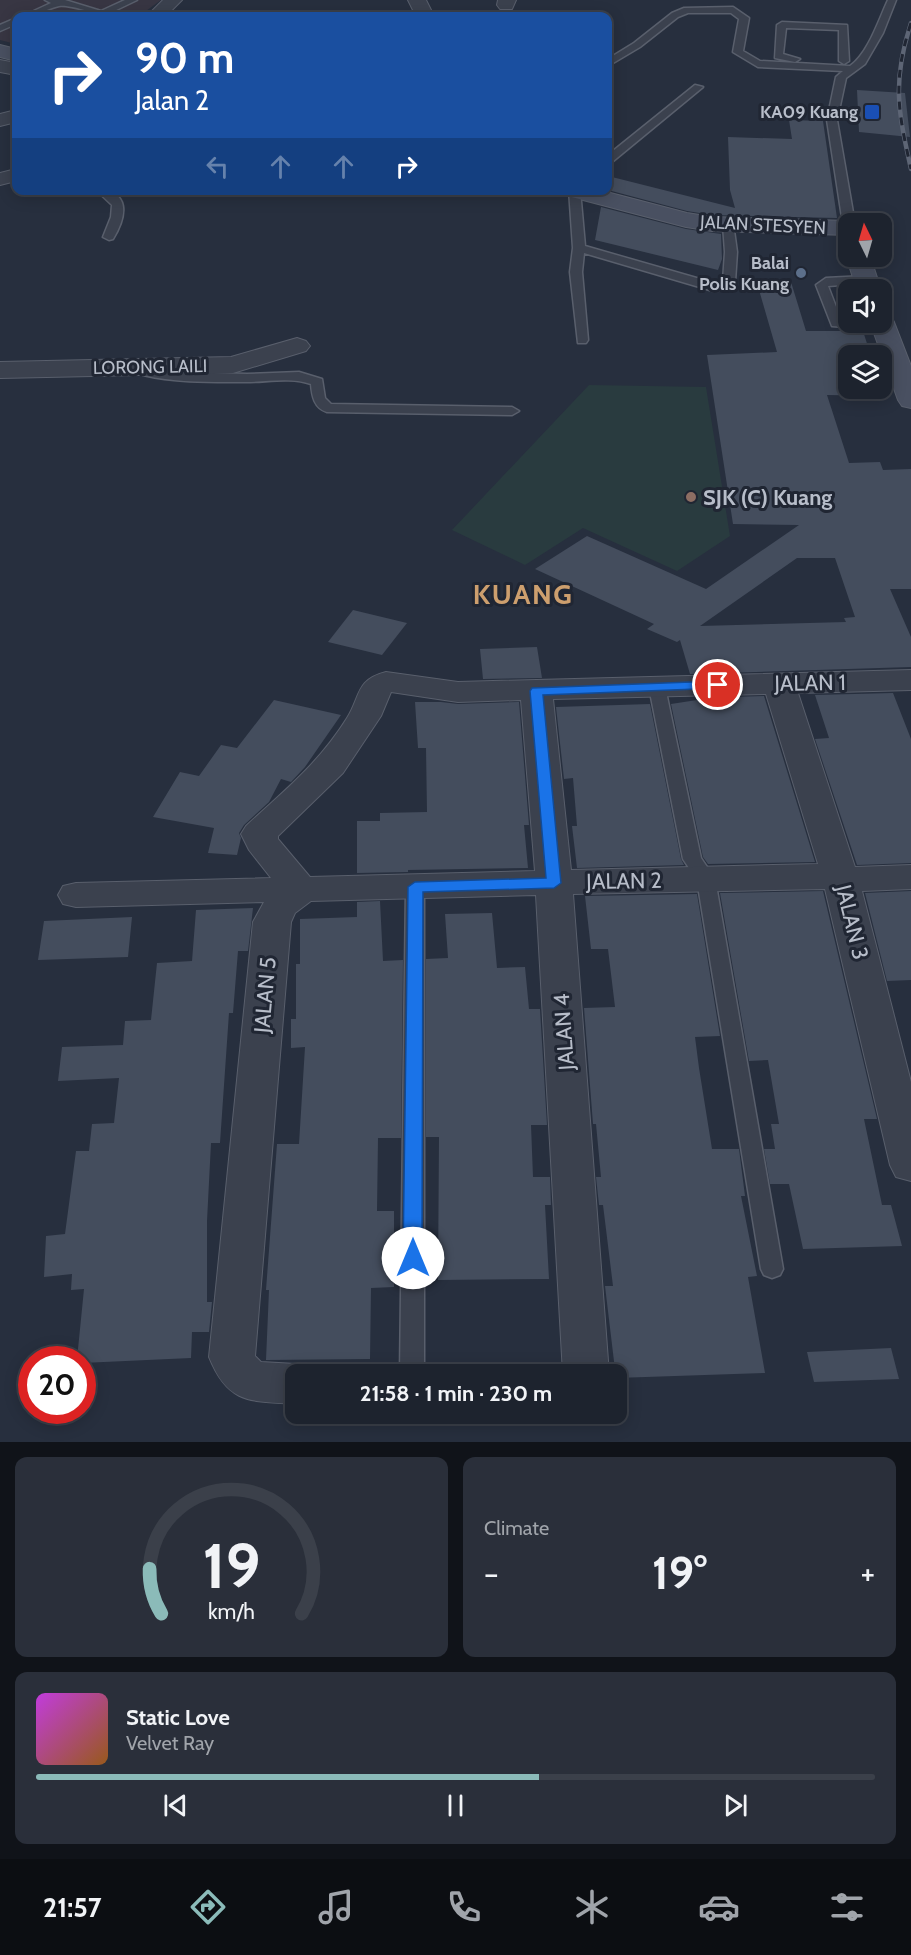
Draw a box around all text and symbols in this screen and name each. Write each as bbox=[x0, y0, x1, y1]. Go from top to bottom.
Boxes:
text: 90 m bbox=[135, 32, 234, 84]
icon: right bbox=[36, 36, 114, 114]
text: Jalan 2 bbox=[135, 84, 209, 117]
place label: KA09 Kuang bbox=[760, 101, 858, 123]
marker: KA09 Kuang bbox=[863, 103, 881, 121]
icon: left bbox=[201, 150, 234, 183]
icon: ahead bbox=[264, 150, 297, 183]
icon: ahead bbox=[327, 150, 360, 183]
icon: right bbox=[390, 150, 423, 183]
street label: JALAN STESYEN bbox=[699, 211, 826, 239]
north arrow bbox=[838, 213, 892, 267]
map controls bbox=[838, 213, 892, 399]
place label: Balai Polis Kuang bbox=[699, 252, 789, 295]
marker: Balai Polis Kuang bbox=[794, 266, 808, 280]
button: sound bbox=[838, 279, 892, 333]
button: layers bbox=[838, 345, 892, 399]
street label: LORONG LAILI bbox=[93, 355, 207, 379]
place label: SJK (C) Kuang bbox=[703, 484, 832, 511]
marker: SJK (C) Kuang bbox=[684, 490, 698, 504]
district label: KUANG bbox=[473, 577, 573, 611]
pin bbox=[692, 659, 743, 710]
icon: arrive bbox=[701, 668, 734, 701]
street label: JALAN 1 bbox=[773, 669, 846, 697]
street label: JALAN 2 bbox=[585, 867, 662, 895]
street label: JALAN 3 bbox=[829, 881, 874, 962]
street label: JALAN 5 bbox=[248, 956, 282, 1035]
street label: JALAN 4 bbox=[548, 992, 580, 1072]
position arrow bbox=[381, 1226, 445, 1290]
speed limit sign: 20 bbox=[18, 1346, 96, 1424]
text: 21:58 · 1 min · 230 m bbox=[360, 1380, 552, 1407]
text: Climate bbox=[484, 1516, 549, 1540]
text: 19 bbox=[202, 1528, 261, 1604]
text: 19° bbox=[652, 1546, 707, 1600]
text: − bbox=[484, 1553, 499, 1593]
text: + bbox=[860, 1553, 875, 1593]
text: km/h bbox=[208, 1598, 255, 1624]
text: Static Love bbox=[126, 1704, 230, 1731]
text: Velvet Ray bbox=[126, 1731, 214, 1755]
icon: previous bbox=[159, 1789, 192, 1822]
icon: pause bbox=[439, 1789, 472, 1822]
icon: next bbox=[719, 1789, 752, 1822]
icon: directions bbox=[187, 1886, 229, 1928]
icon: music bbox=[315, 1886, 357, 1928]
icon: phone bbox=[443, 1886, 485, 1928]
icon: climate bbox=[571, 1886, 613, 1928]
icon: car bbox=[698, 1886, 740, 1928]
icon: filters bbox=[826, 1886, 868, 1928]
text: 21:57 bbox=[43, 1891, 101, 1924]

